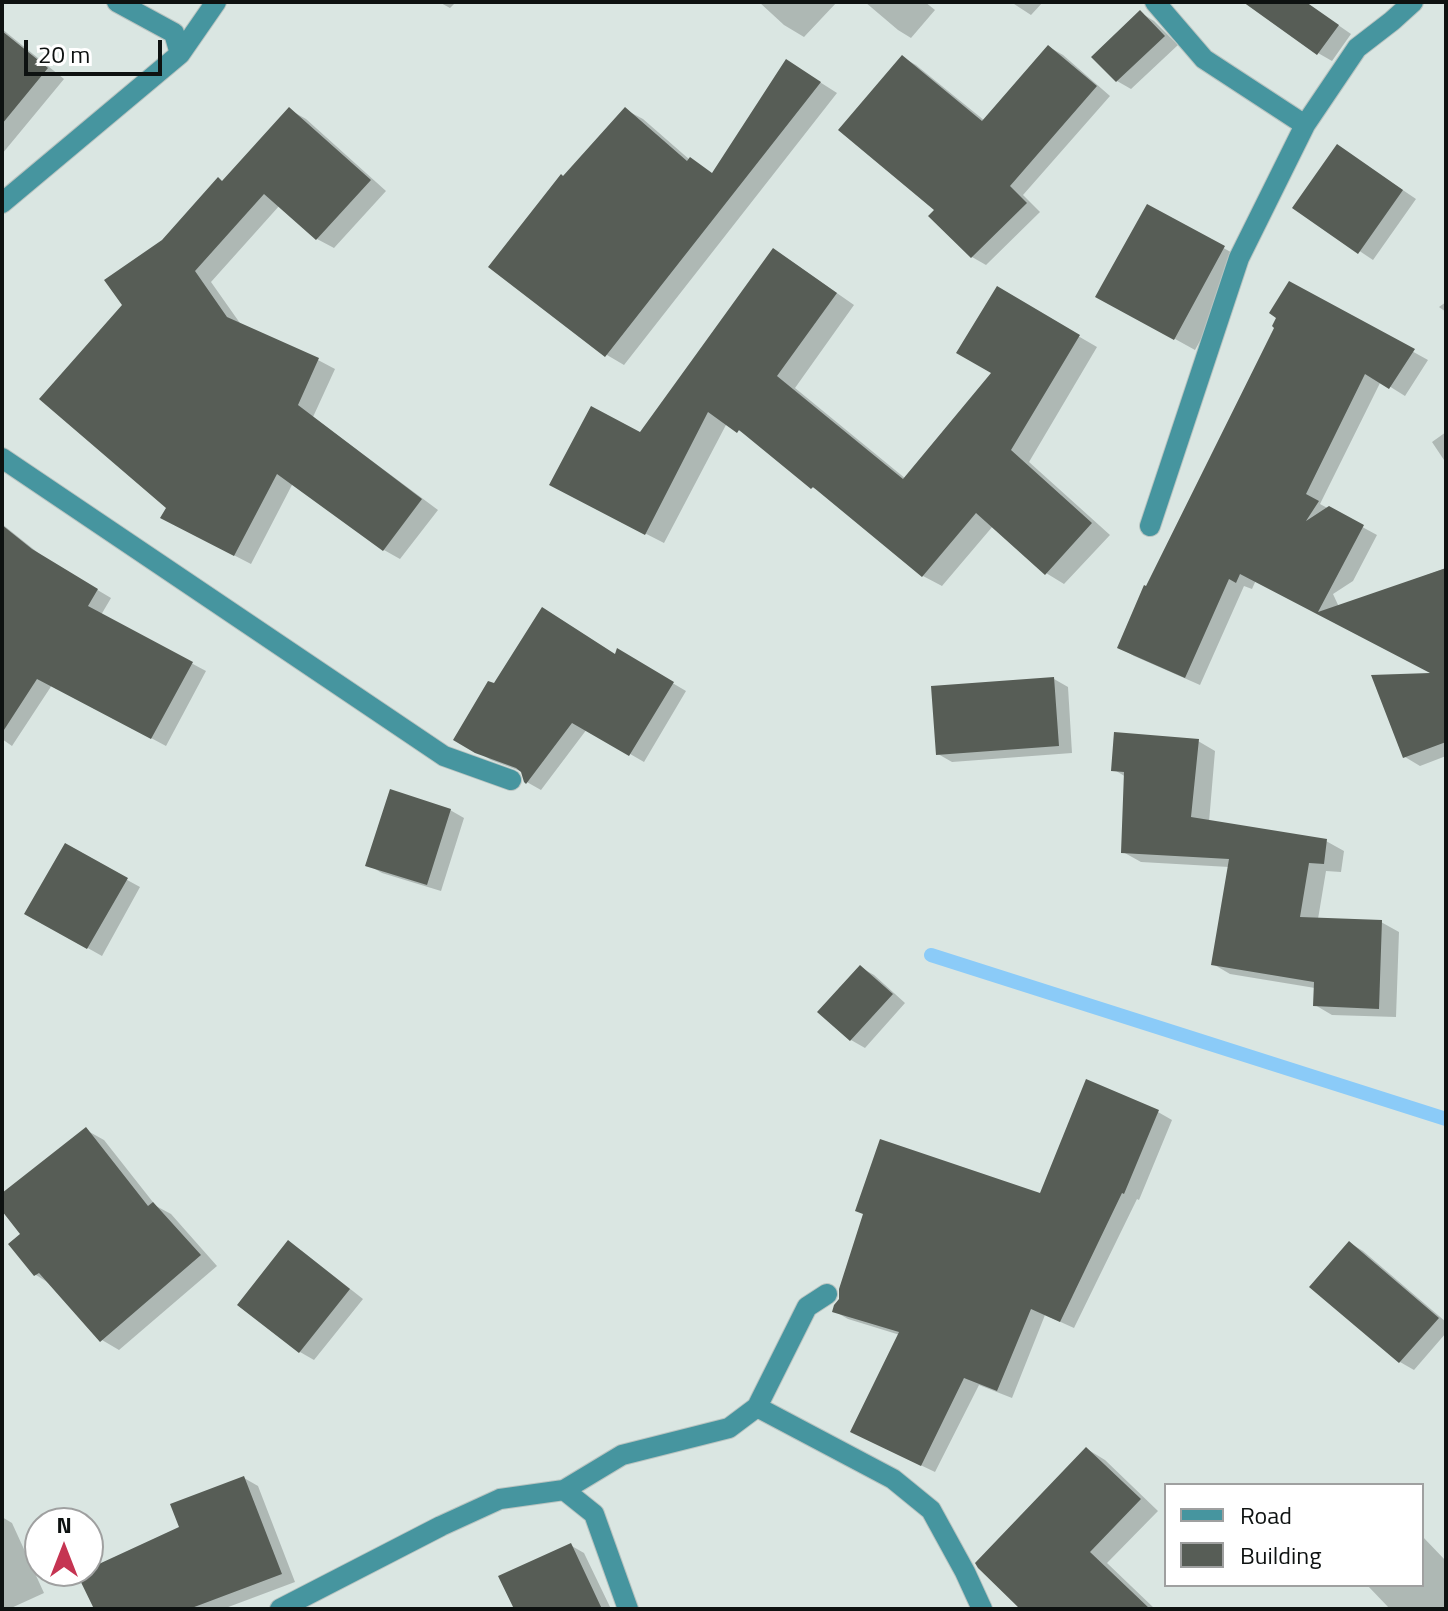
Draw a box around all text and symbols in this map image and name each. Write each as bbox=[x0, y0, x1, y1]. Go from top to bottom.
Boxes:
scale bar bbox=[28, 24, 166, 74]
text: 20 m bbox=[38, 36, 90, 72]
legend bbox=[1164, 1483, 1424, 1587]
text: Road bbox=[1240, 1497, 1292, 1533]
north arrow bbox=[24, 1507, 104, 1587]
text: N bbox=[56, 1508, 72, 1542]
text: Building bbox=[1240, 1537, 1322, 1573]

